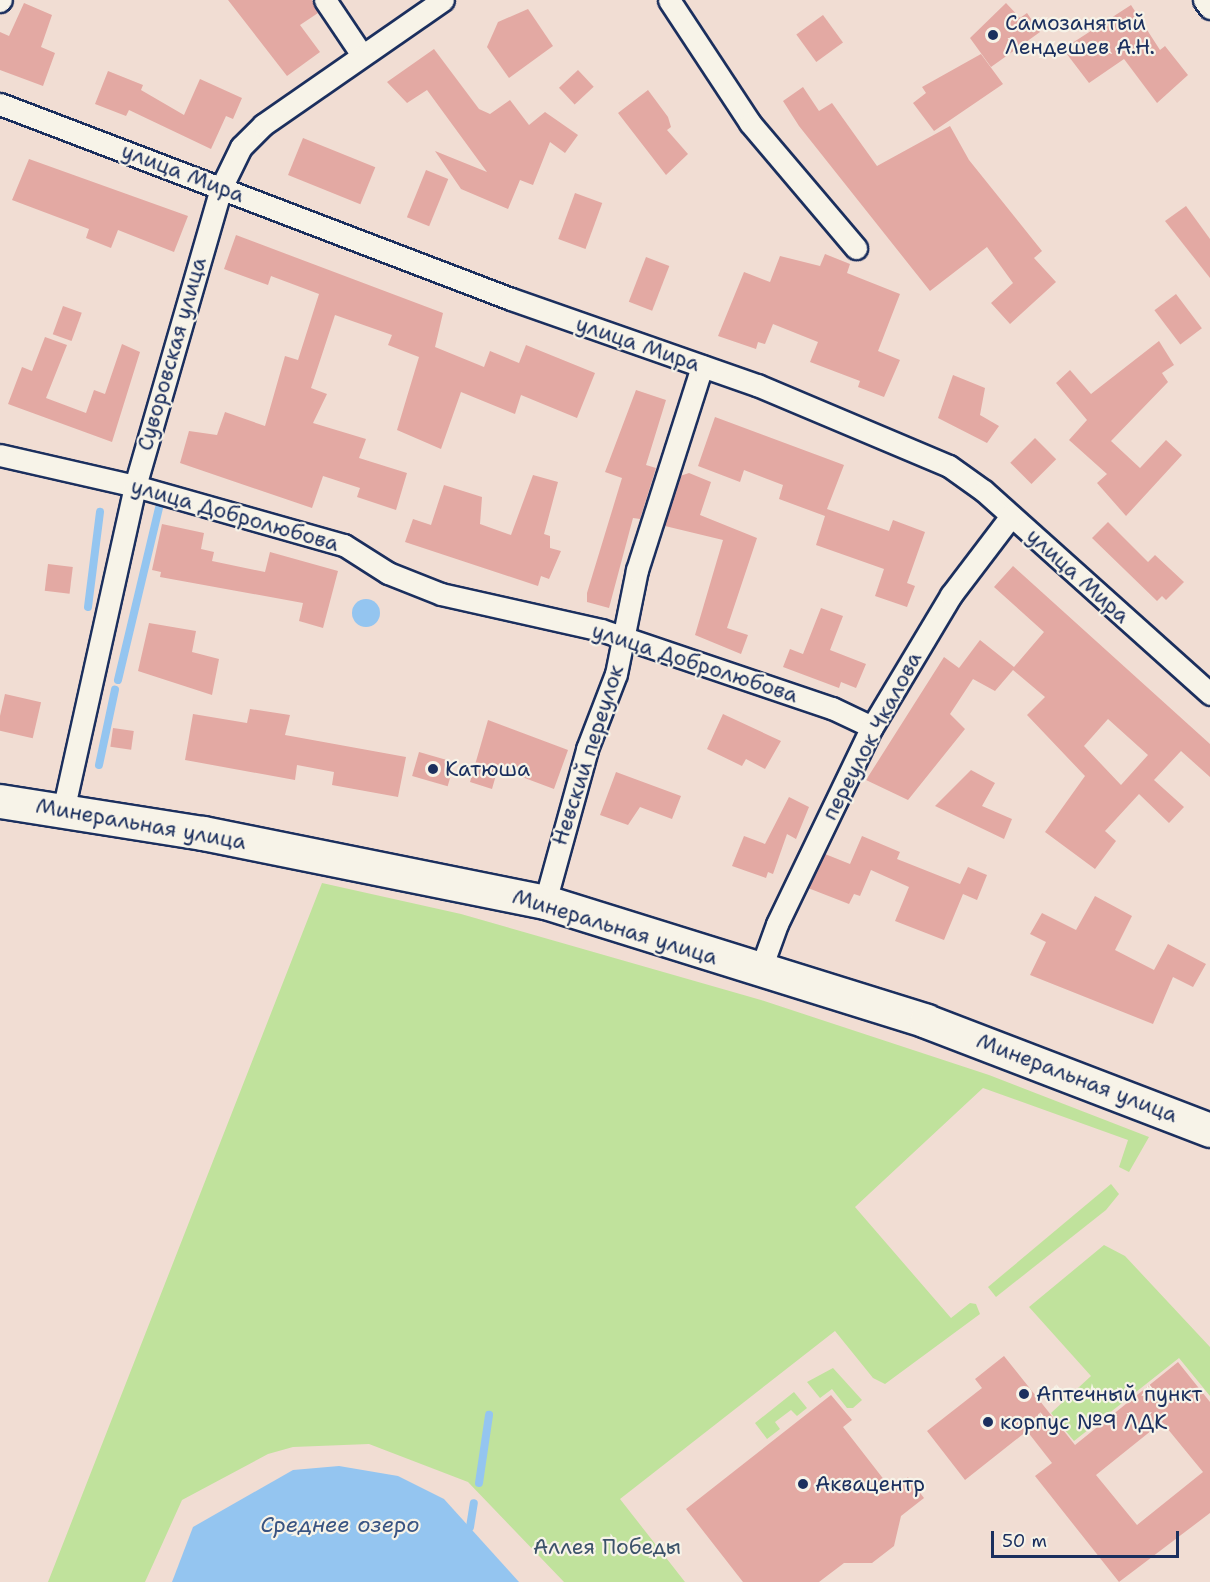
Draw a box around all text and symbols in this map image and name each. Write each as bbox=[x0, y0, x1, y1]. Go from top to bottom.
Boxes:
place label: Самозанятый Лендешев А.Н. bbox=[1005, 10, 1155, 60]
marker: Самозанятый Лендешев А.Н. bbox=[986, 28, 1000, 42]
street label: улица Мира bbox=[118, 138, 248, 208]
street label: Суворовская улица bbox=[132, 254, 212, 454]
street label: улица Мира bbox=[573, 311, 703, 377]
street label: улица Добролюбова bbox=[128, 473, 342, 557]
street label: улица Мира bbox=[1021, 523, 1135, 629]
street label: улица Добролюбова bbox=[589, 618, 801, 708]
street label: переулок Чкалова bbox=[817, 648, 927, 824]
street label: Невский переулок bbox=[547, 662, 629, 848]
place label: Катюша bbox=[445, 756, 530, 782]
marker: Катюша bbox=[426, 762, 440, 776]
street label: Минеральная улица bbox=[34, 793, 248, 855]
street label: Минеральная улица bbox=[509, 884, 721, 970]
street label: Минеральная улица bbox=[973, 1028, 1181, 1128]
place label: Аптечный пункт bbox=[1036, 1381, 1202, 1407]
marker: Аптечный пункт bbox=[1017, 1387, 1031, 1401]
place label: корпус №9 ЛДК bbox=[1000, 1409, 1168, 1435]
marker: корпус №9 ЛДК bbox=[981, 1415, 995, 1429]
place label: Аквацентр bbox=[815, 1471, 925, 1497]
marker: Аквацентр bbox=[796, 1477, 810, 1491]
water label: Среднее озеро bbox=[260, 1512, 420, 1538]
scale bar bbox=[994, 1519, 1182, 1557]
text: 50 m bbox=[1002, 1529, 1047, 1553]
park label: Аллея Победы bbox=[533, 1534, 681, 1560]

